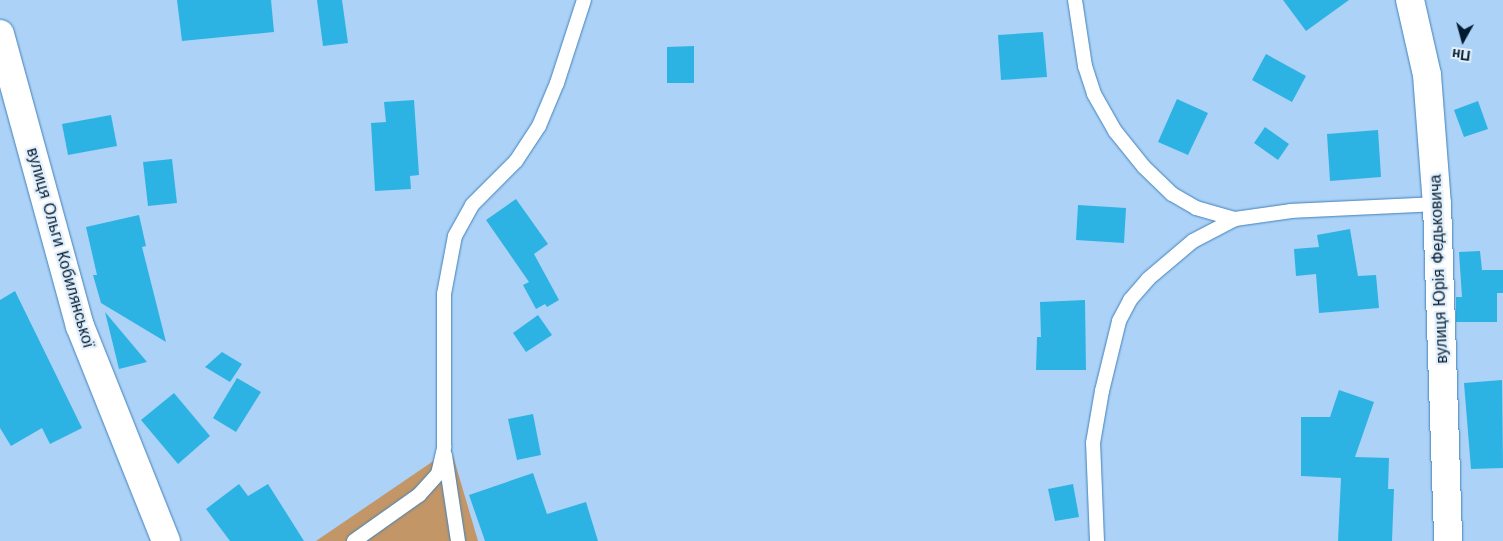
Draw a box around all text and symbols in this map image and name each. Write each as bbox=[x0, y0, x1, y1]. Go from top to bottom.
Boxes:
north arrow bbox=[1438, 15, 1488, 65]
text: Пн bbox=[1451, 46, 1471, 64]
street label: вулиця Ольги Кобилянської bbox=[22, 146, 98, 350]
street label: вулиця Юрія Федьковича bbox=[1426, 174, 1452, 364]

